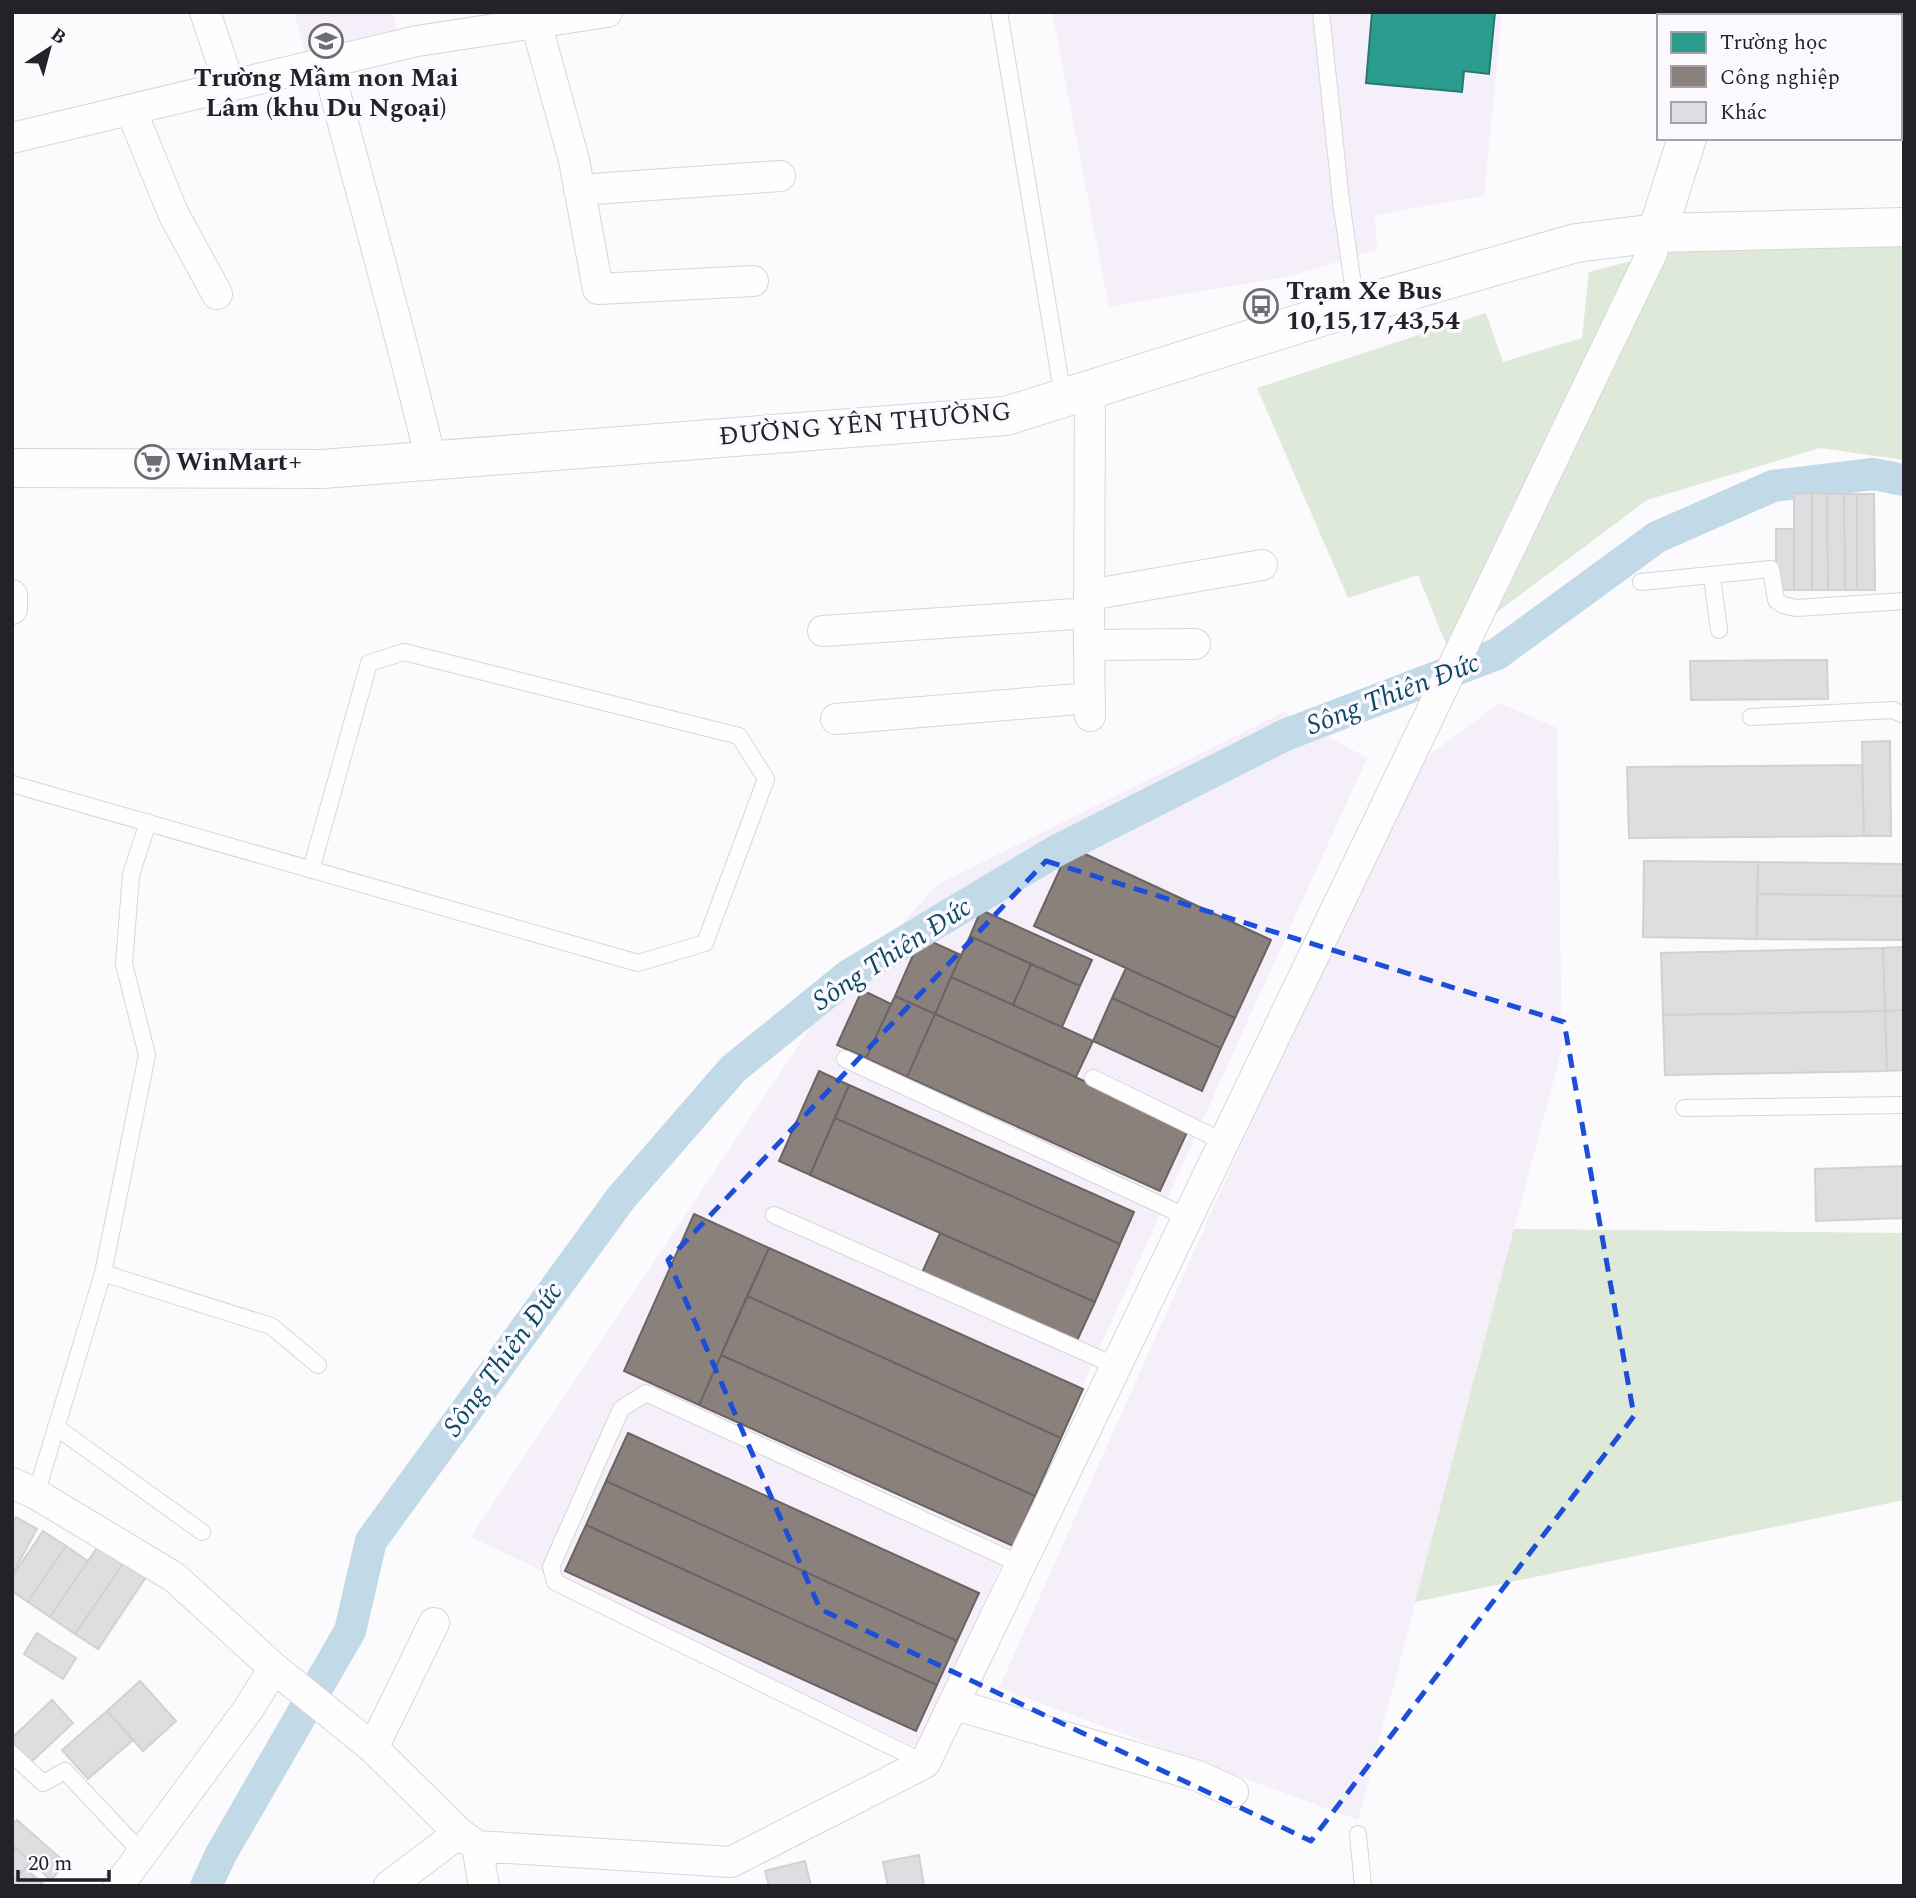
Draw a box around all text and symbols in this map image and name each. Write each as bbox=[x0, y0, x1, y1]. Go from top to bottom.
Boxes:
north arrow bbox=[14, 14, 84, 84]
legend bbox=[1657, 14, 1902, 140]
text: B bbox=[44, 21, 72, 52]
school or university icon: Trường Mầm non Mai Lâm (khu Du Ngoại) bbox=[307, 22, 345, 60]
text: Trường học bbox=[1720, 27, 1828, 59]
place label: Trường Mầm non Mai Lâm (khu Du Ngoại) bbox=[194, 58, 458, 128]
text: Công nghiệp bbox=[1720, 62, 1840, 94]
text: Khác bbox=[1720, 97, 1767, 129]
place label: Trạm Xe Bus 10,15,17,43,54 bbox=[1286, 271, 1460, 341]
bus stop icon: Trạm Xe Bus 10,15,17,43,54 bbox=[1242, 287, 1280, 325]
street label: ĐƯỜNG YÊN THƯỜNG bbox=[717, 391, 1013, 457]
place label: WinMart+ bbox=[176, 442, 303, 482]
supermarket icon: WinMart+ bbox=[133, 443, 171, 481]
water label: Sông Thiên Đức bbox=[1300, 641, 1486, 747]
water label: Sông Thiên Đức bbox=[804, 886, 980, 1022]
water label: Sông Thiên Đức bbox=[432, 1272, 574, 1446]
scale bar bbox=[18, 1839, 108, 1883]
text: 20 m bbox=[28, 1848, 72, 1880]

